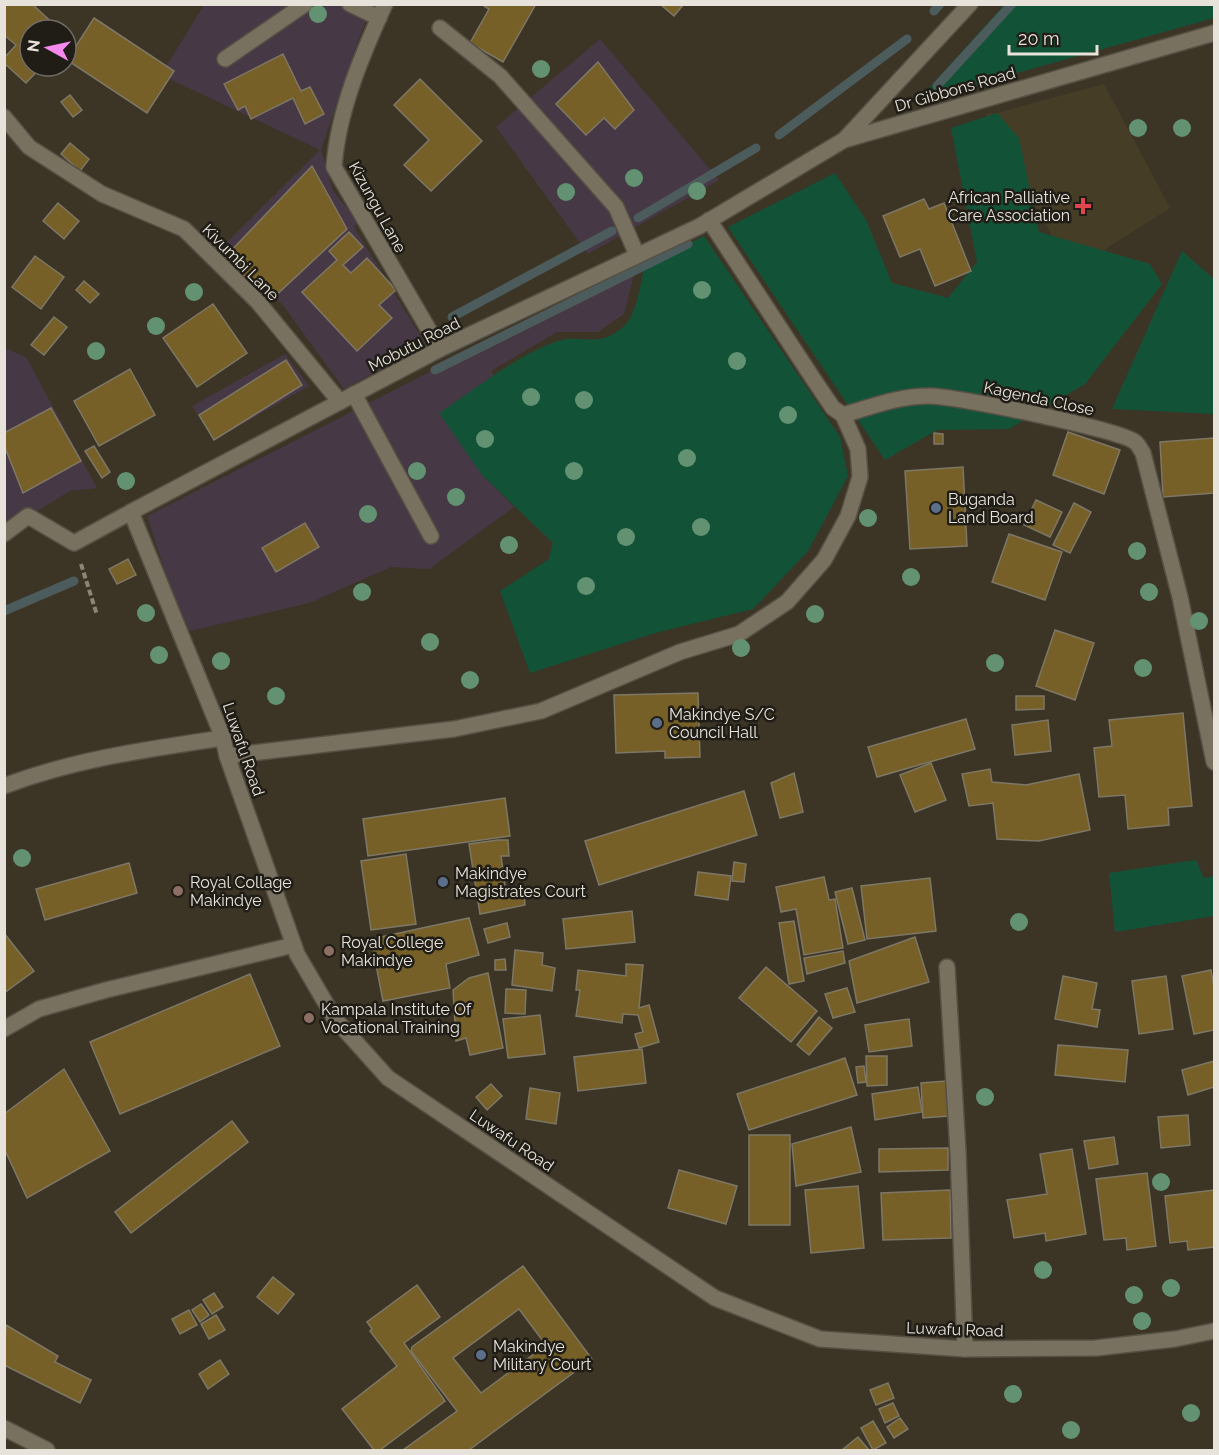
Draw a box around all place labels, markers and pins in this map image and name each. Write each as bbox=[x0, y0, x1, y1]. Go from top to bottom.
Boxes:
place label: African Palliative Care Association bbox=[948, 188, 1070, 225]
marker: African Palliative Care Association bbox=[1074, 197, 1092, 215]
place label: Buganda Land Board bbox=[948, 490, 1034, 527]
marker: Buganda Land Board bbox=[929, 501, 943, 515]
place label: Makindye S/C Council Hall bbox=[669, 705, 775, 742]
marker: Makindye S/C Council Hall bbox=[650, 716, 664, 730]
place label: Makindye Magistrates Court bbox=[455, 864, 586, 901]
place label: Royal Collage Makindye bbox=[190, 873, 292, 910]
marker: Makindye Magistrates Court bbox=[436, 875, 450, 889]
marker: Royal Collage Makindye bbox=[171, 884, 185, 898]
place label: Royal College Makindye bbox=[341, 933, 443, 970]
marker: Royal College Makindye bbox=[322, 944, 336, 958]
place label: Kampala Institute Of Vocational Training bbox=[321, 1000, 472, 1037]
marker: Kampala Institute Of Vocational Training bbox=[302, 1011, 316, 1025]
place label: Makindye Military Court bbox=[493, 1337, 592, 1374]
marker: Makindye Military Court bbox=[474, 1348, 488, 1362]

